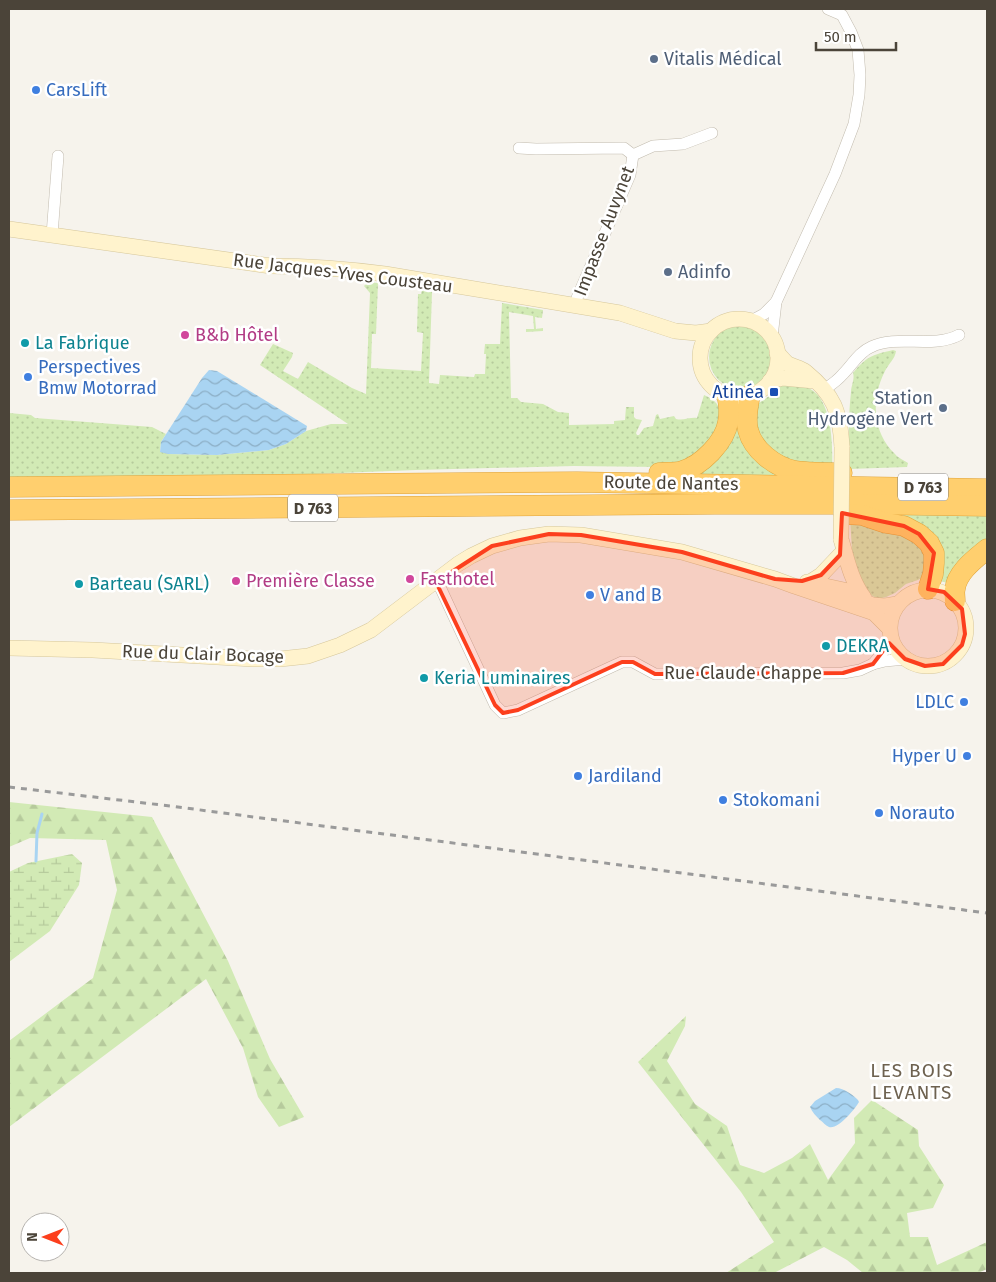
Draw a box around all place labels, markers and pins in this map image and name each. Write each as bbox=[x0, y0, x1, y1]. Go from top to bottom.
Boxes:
place label: Vitalis Médical bbox=[664, 48, 782, 70]
marker: Vitalis Médical bbox=[648, 53, 660, 65]
place label: CarsLift bbox=[46, 79, 108, 101]
marker: CarsLift bbox=[30, 84, 42, 96]
place label: Adinfo bbox=[678, 261, 731, 283]
marker: Adinfo bbox=[662, 266, 674, 278]
place label: B&b Hôtel bbox=[195, 324, 279, 346]
marker: B&b Hôtel bbox=[179, 329, 191, 341]
place label: La Fabrique bbox=[35, 332, 130, 354]
marker: La Fabrique bbox=[19, 337, 31, 349]
place label: Perspectives Bmw Motorrad bbox=[38, 356, 157, 399]
marker: Perspectives Bmw Motorrad bbox=[22, 371, 34, 383]
place label: Atinéa bbox=[712, 381, 764, 403]
marker: Atinéa bbox=[768, 386, 780, 398]
place label: Station Hydrogène Vert bbox=[807, 387, 934, 430]
marker: Station Hydrogène Vert bbox=[937, 402, 949, 414]
place label: Fasthotel bbox=[420, 568, 495, 590]
place label: Première Classe bbox=[246, 570, 375, 592]
place label: Barteau (SARL) bbox=[89, 573, 209, 595]
marker: Fasthotel bbox=[404, 573, 416, 585]
marker: Première Classe bbox=[230, 575, 242, 587]
marker: Barteau (SARL) bbox=[73, 578, 85, 590]
place label: V and B bbox=[600, 584, 662, 606]
marker: V and B bbox=[584, 589, 596, 601]
place label: DEKRA bbox=[836, 635, 890, 657]
marker: DEKRA bbox=[820, 640, 832, 652]
place label: Keria Luminaires bbox=[434, 667, 570, 689]
marker: Keria Luminaires bbox=[418, 672, 430, 684]
place label: LDLC bbox=[915, 691, 954, 713]
marker: LDLC bbox=[958, 696, 970, 708]
place label: Hyper U bbox=[892, 745, 957, 767]
marker: Hyper U bbox=[961, 750, 973, 762]
place label: Jardiland bbox=[588, 765, 662, 787]
marker: Jardiland bbox=[572, 770, 584, 782]
place label: Stokomani bbox=[733, 789, 820, 811]
marker: Stokomani bbox=[717, 794, 729, 806]
place label: Norauto bbox=[889, 802, 955, 824]
marker: Norauto bbox=[873, 807, 885, 819]

